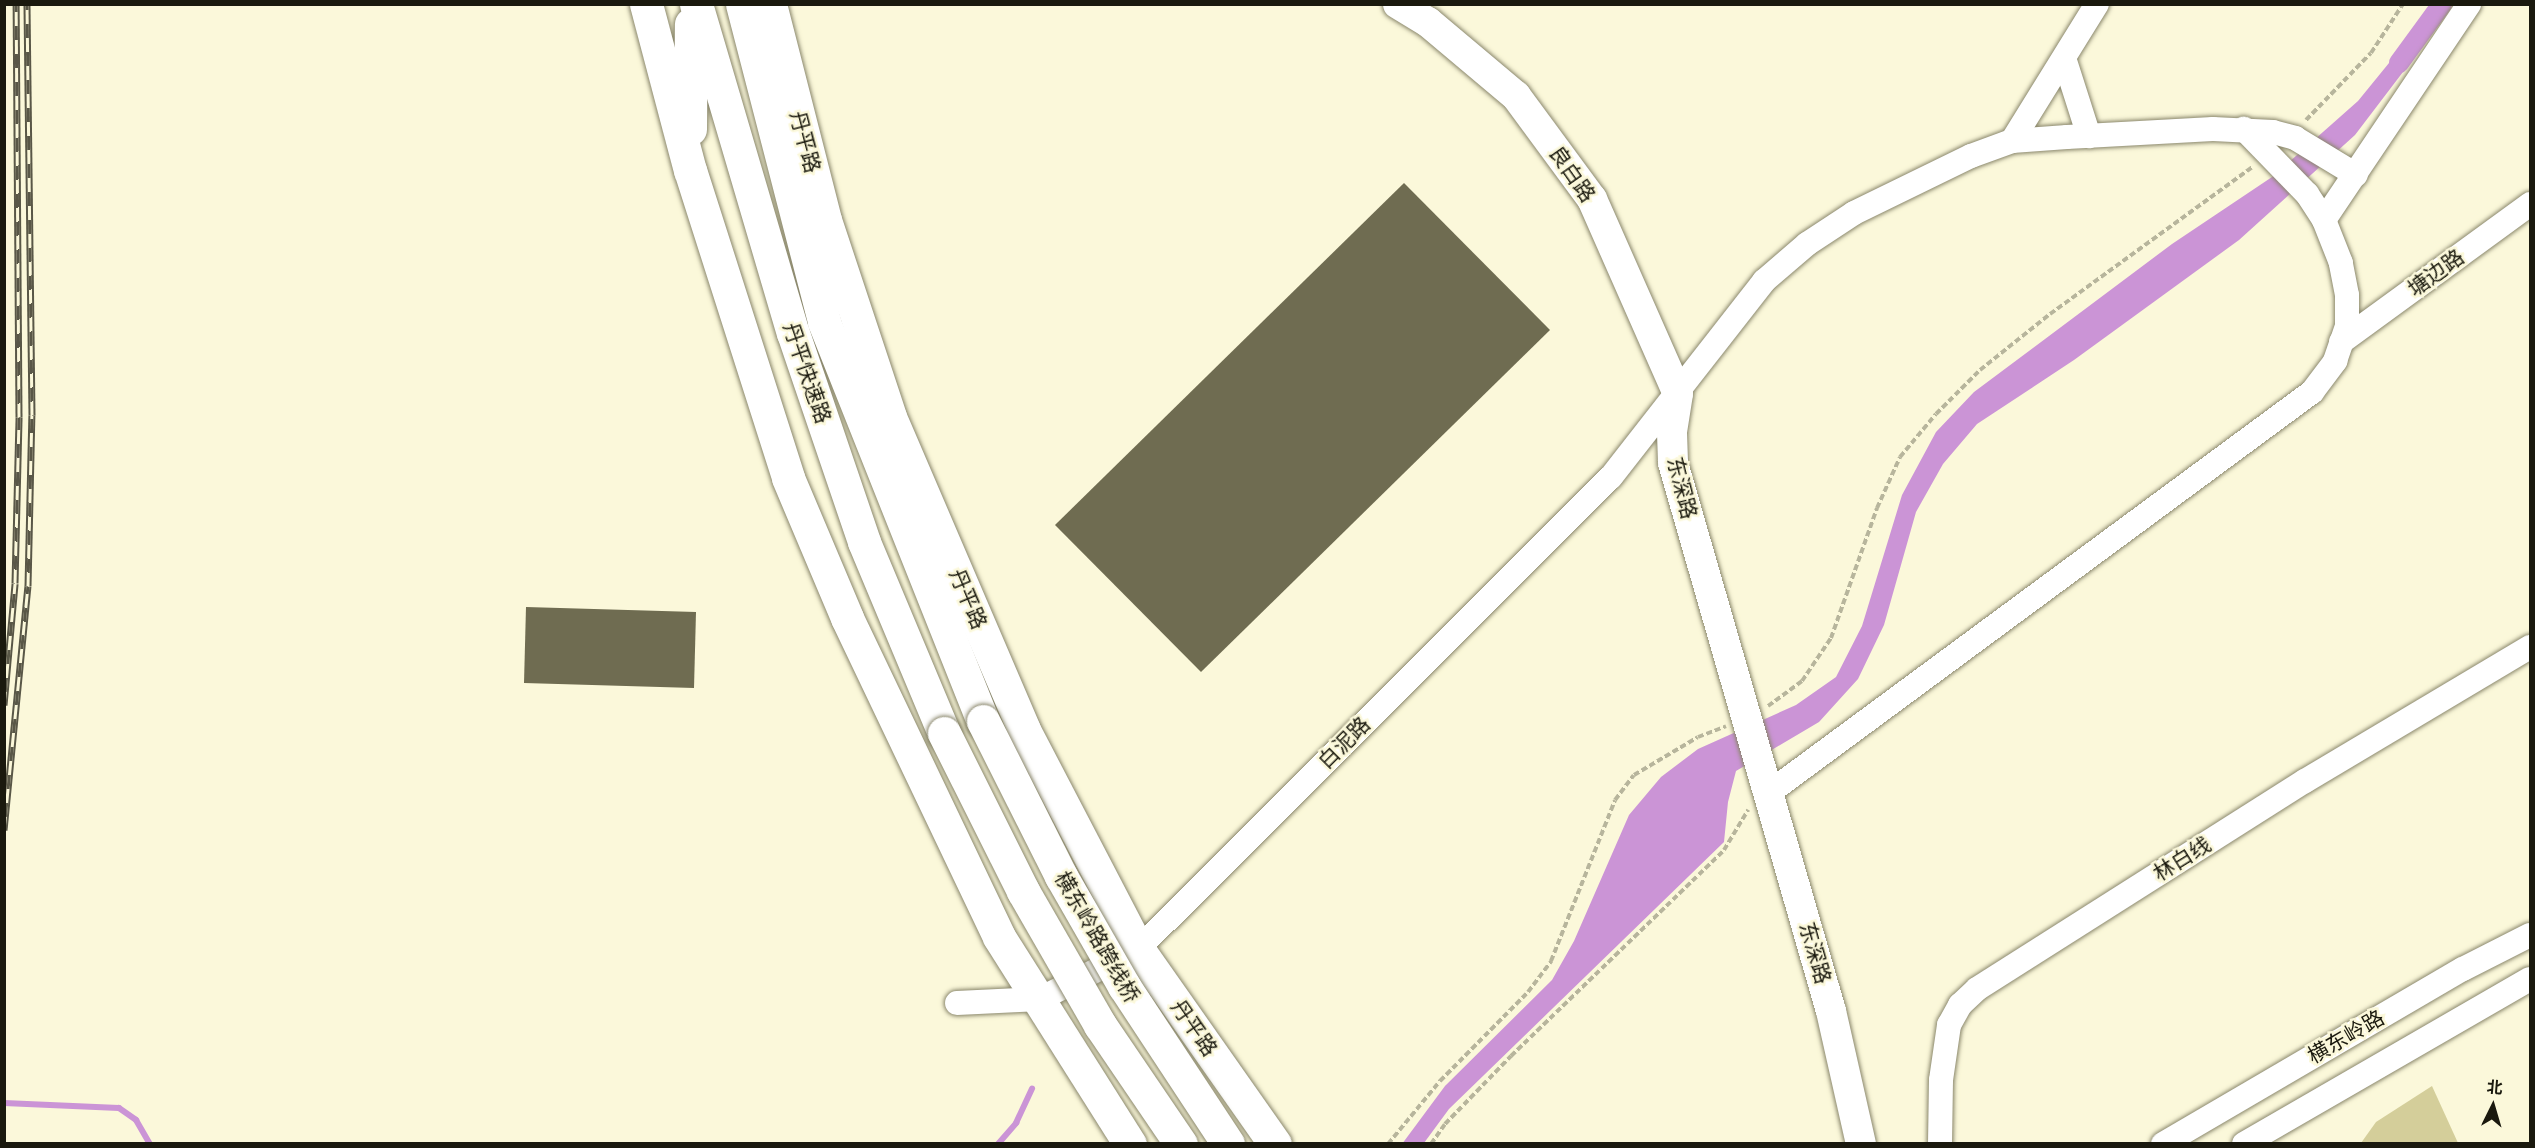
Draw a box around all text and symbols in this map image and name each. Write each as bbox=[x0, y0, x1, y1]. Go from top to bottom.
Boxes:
street label: 丹平路 bbox=[785, 108, 825, 176]
street label: 良白路 bbox=[1544, 141, 1600, 207]
street label: 塘边路 bbox=[2403, 244, 2469, 302]
street label: 丹平快速路 bbox=[778, 319, 836, 427]
street label: 东深路 bbox=[1662, 454, 1702, 522]
street label: 丹平路 bbox=[944, 565, 992, 633]
street label: 白泥路 bbox=[1313, 712, 1375, 774]
street label: 林白线 bbox=[2149, 832, 2215, 886]
street label: 横东岭路跨线桥 bbox=[1049, 867, 1145, 1007]
street label: 东深路 bbox=[1794, 919, 1836, 987]
street label: 丹平路 bbox=[1166, 995, 1222, 1061]
street label: 横东岭路 bbox=[2303, 1005, 2389, 1069]
north arrow bbox=[2463, 1076, 2523, 1136]
text: 北 bbox=[2486, 1076, 2503, 1100]

